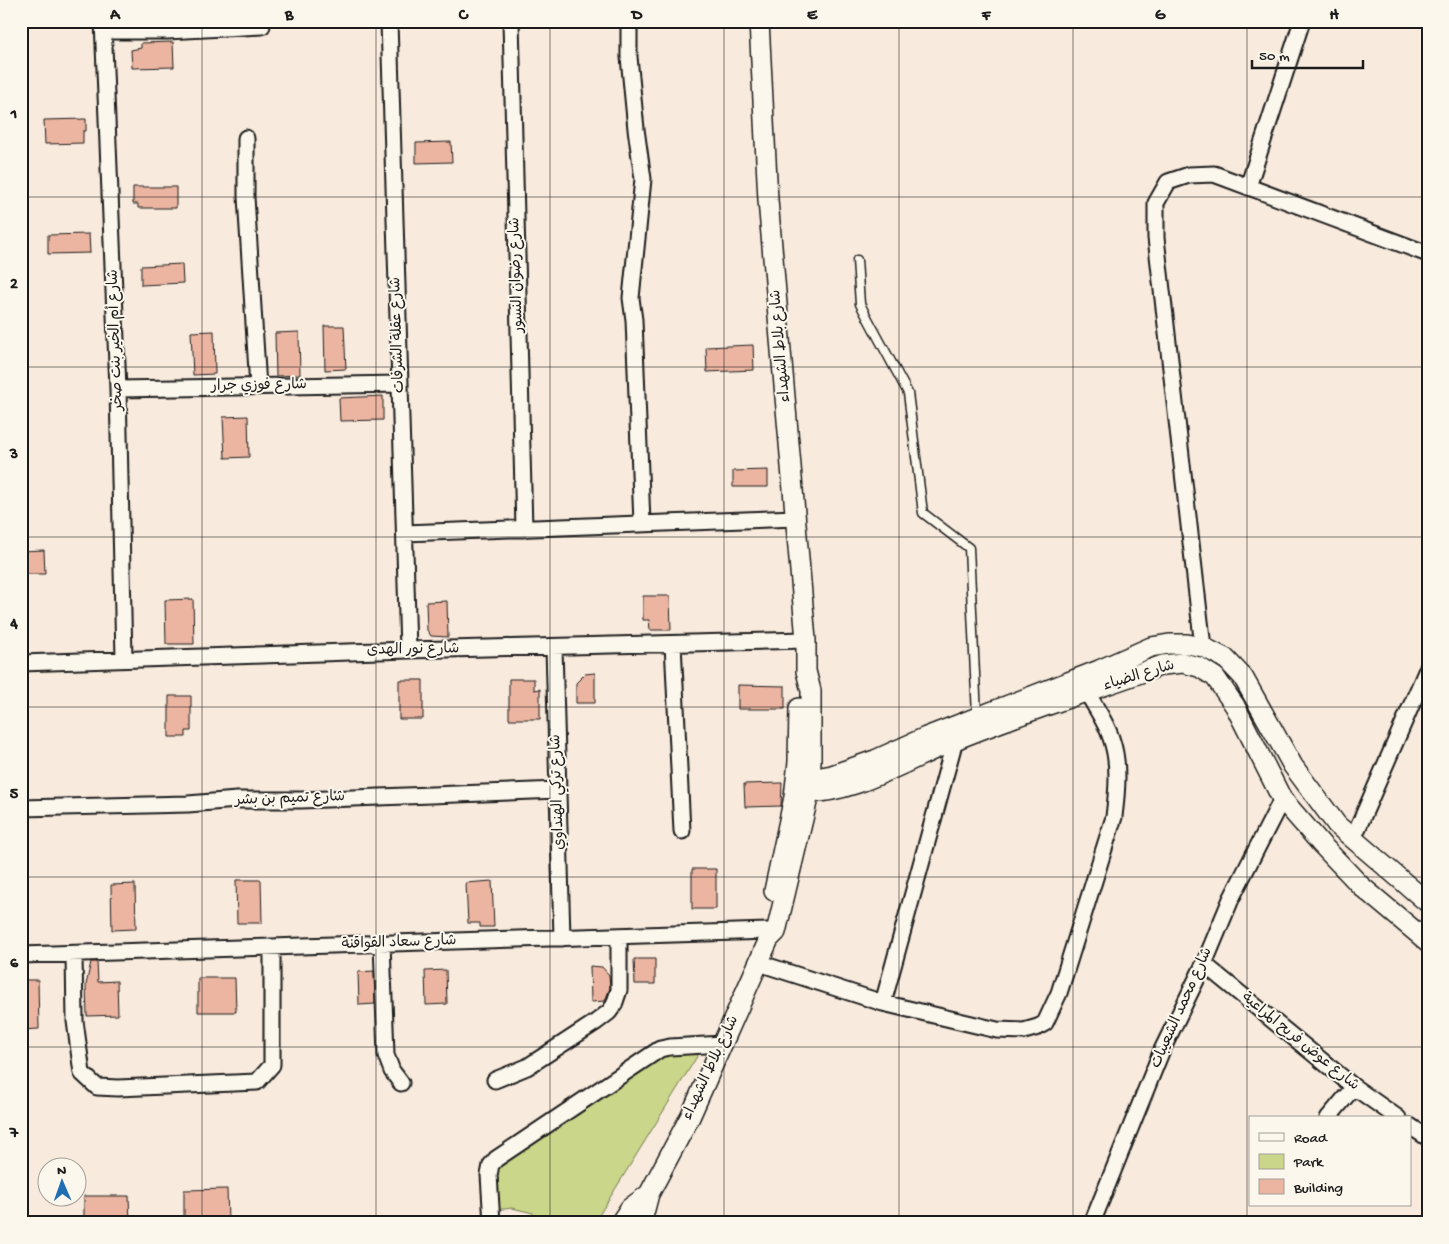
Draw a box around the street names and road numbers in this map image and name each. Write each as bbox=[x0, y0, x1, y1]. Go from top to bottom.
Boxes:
street label: شارع رضوان النسور bbox=[506, 217, 528, 334]
street label: شارع أم الخير بنت صخر bbox=[103, 269, 128, 413]
street label: شارع عقلة الشرفات bbox=[387, 277, 409, 393]
street label: شارع بلاط الشهداء bbox=[767, 289, 795, 403]
street label: شارع فوزي جرار bbox=[210, 376, 307, 396]
street label: شارع نور الهدى bbox=[367, 640, 459, 660]
street label: شارع الضياء bbox=[1101, 657, 1177, 695]
street label: شارع تركي الهنداوي bbox=[547, 734, 571, 850]
street label: شارع تميم بن بشر bbox=[233, 788, 345, 811]
street label: شارع سعاد القواقنة bbox=[341, 932, 457, 954]
street label: شارع محمد الشعيبات bbox=[1147, 945, 1217, 1071]
street label: شارع عوض فريح المراعية bbox=[1238, 989, 1362, 1095]
street label: شارع بلاط الشهداء bbox=[679, 1013, 743, 1123]

